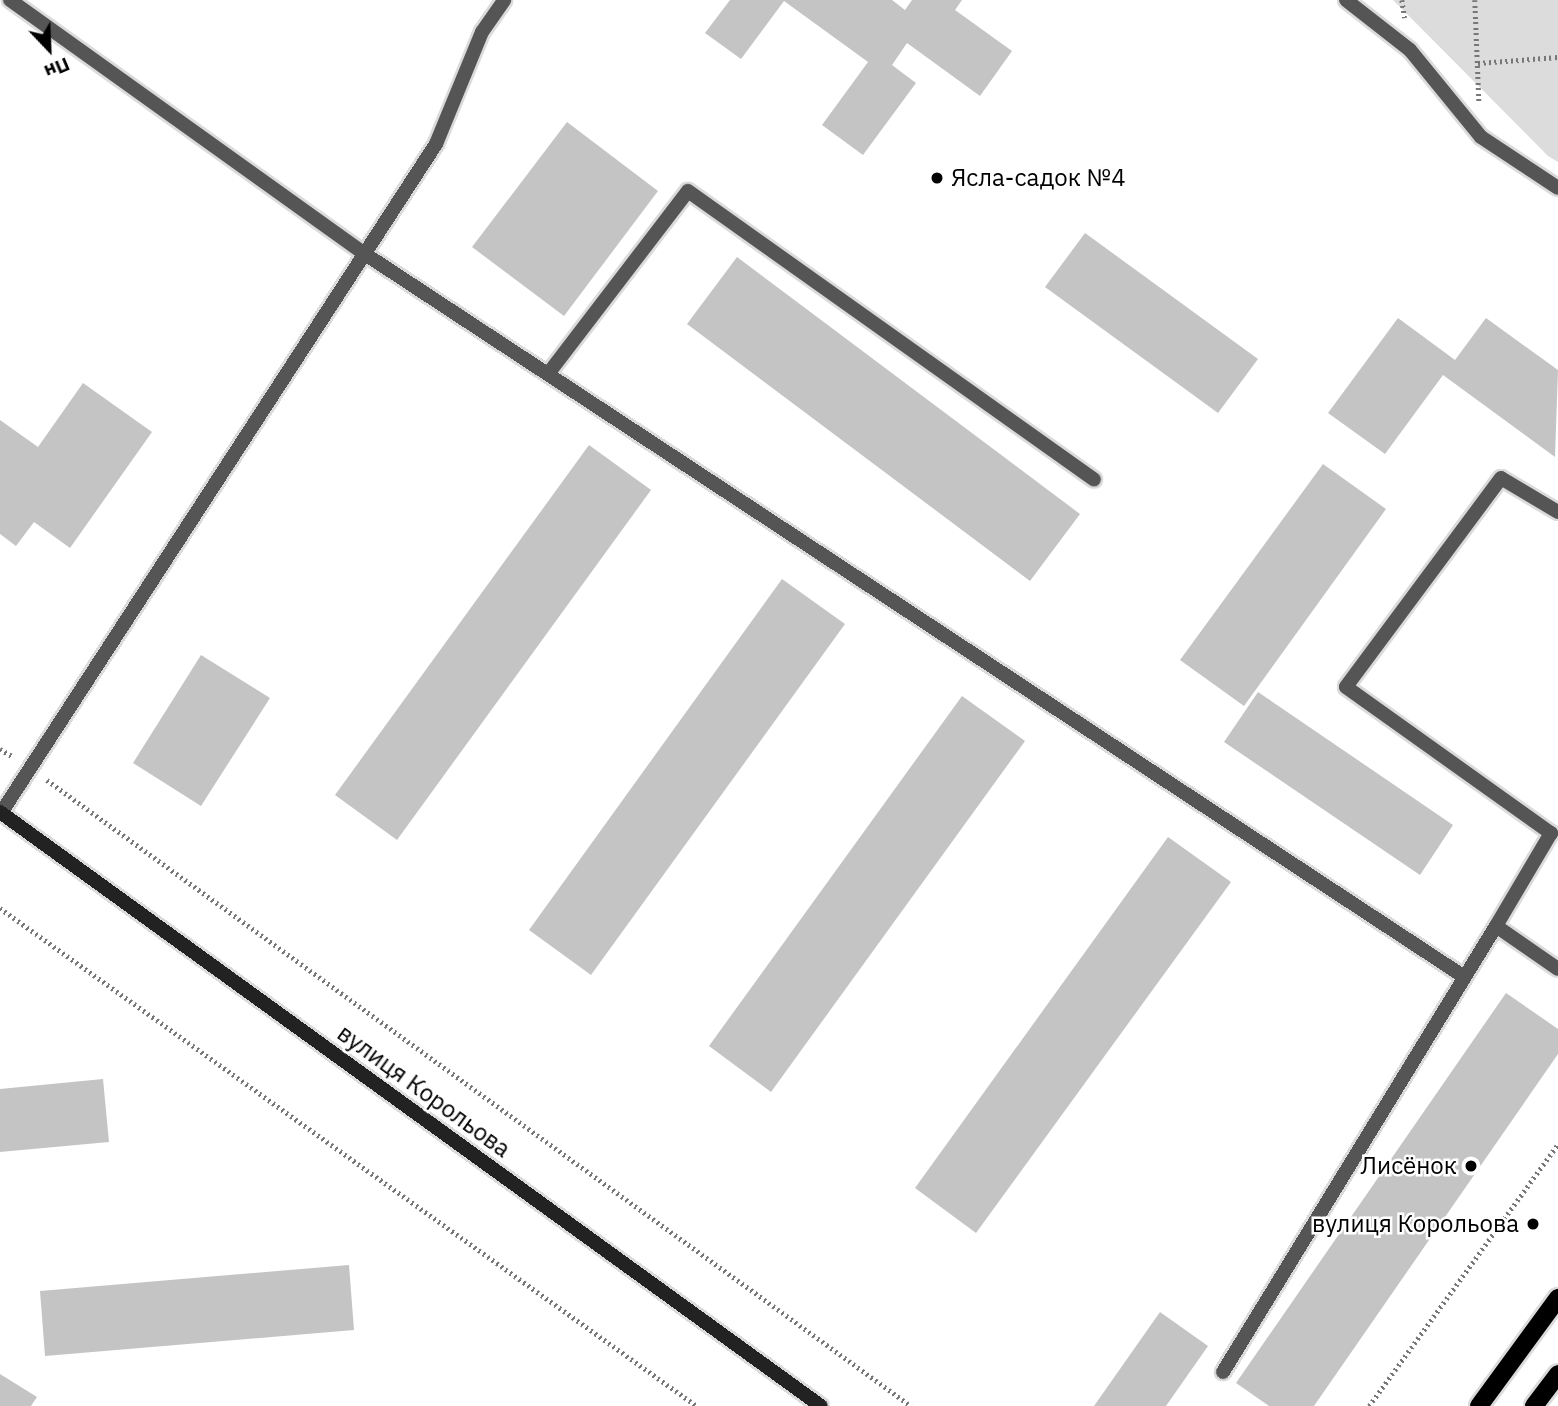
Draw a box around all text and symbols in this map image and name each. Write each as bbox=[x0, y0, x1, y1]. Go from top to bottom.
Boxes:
north arrow bbox=[14, 14, 84, 84]
text: Пн bbox=[41, 52, 73, 84]
place label: Ясла-садок №4 bbox=[951, 164, 1126, 192]
marker: Ясла-садок №4 bbox=[929, 170, 945, 186]
street label: вулиця Корольова bbox=[332, 1019, 516, 1163]
place label: Лисёнок bbox=[1361, 1152, 1457, 1180]
marker: Лисёнок bbox=[1463, 1158, 1479, 1174]
place label: вулиця Корольова bbox=[1312, 1210, 1519, 1238]
marker: вулиця Корольова bbox=[1525, 1216, 1541, 1232]

